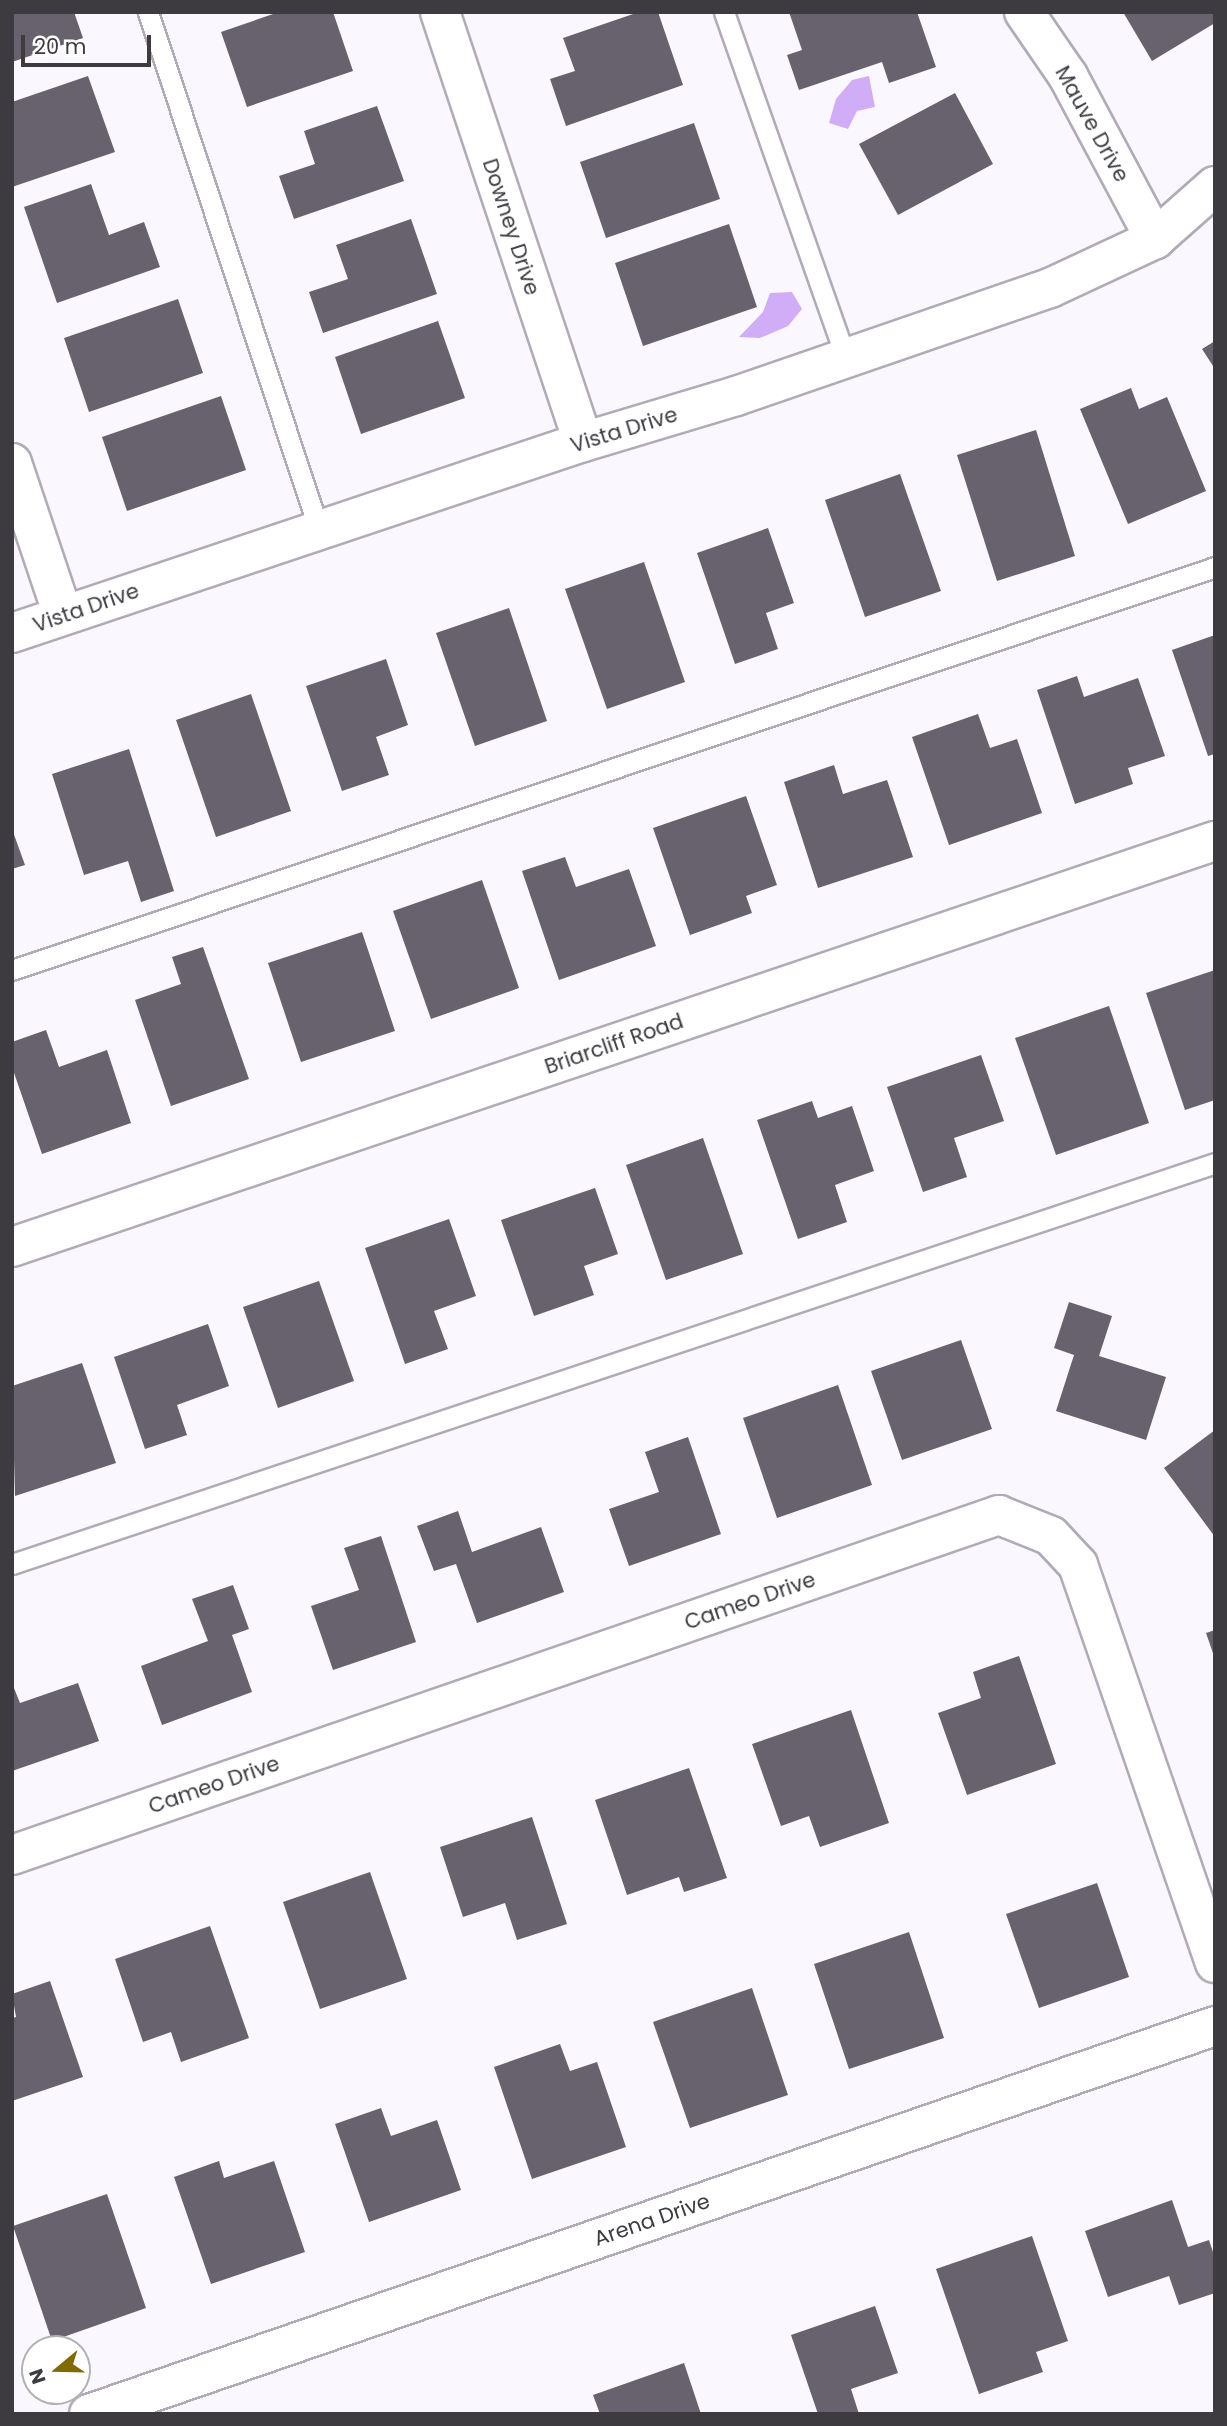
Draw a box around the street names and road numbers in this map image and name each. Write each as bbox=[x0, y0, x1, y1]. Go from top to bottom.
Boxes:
street label: Mauve Drive bbox=[1050, 62, 1134, 186]
street label: Downey Drive bbox=[477, 156, 545, 298]
street label: Vista Drive bbox=[568, 402, 680, 458]
street label: Vista Drive bbox=[30, 578, 142, 638]
street label: Briarcliff Road bbox=[541, 1008, 687, 1080]
street label: Cameo Drive bbox=[681, 1567, 819, 1635]
street label: Cameo Drive bbox=[145, 1751, 283, 1819]
street label: Arena Drive bbox=[591, 2188, 713, 2252]

